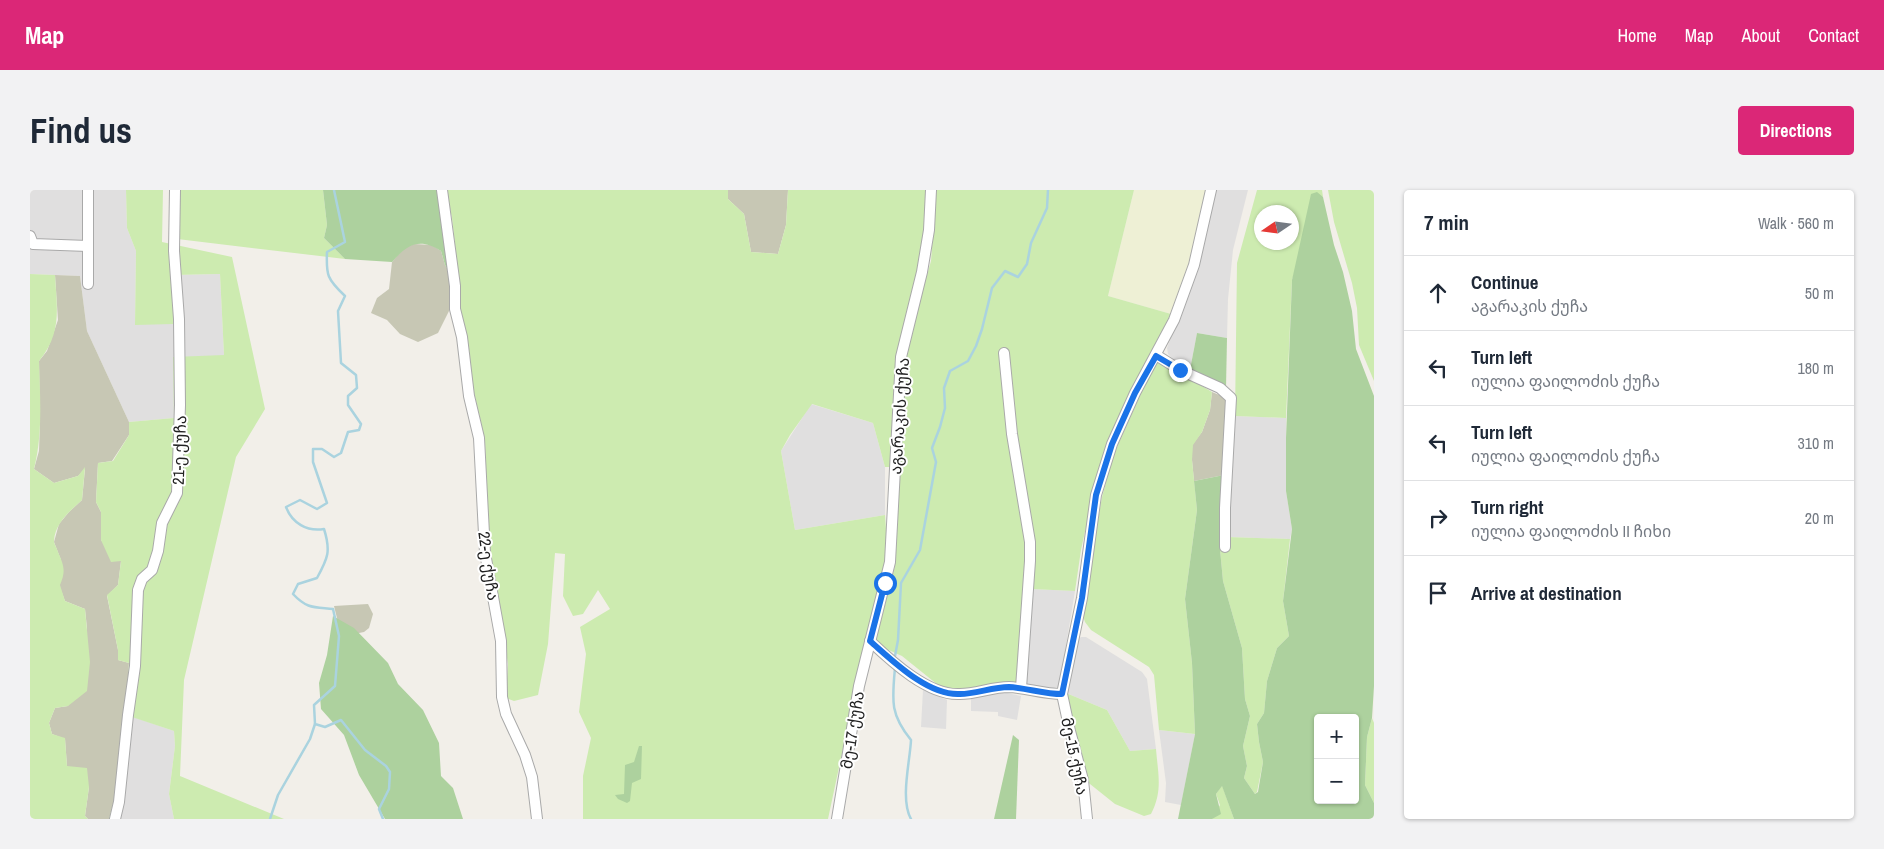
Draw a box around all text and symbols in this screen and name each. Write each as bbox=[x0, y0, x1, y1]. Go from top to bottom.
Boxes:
text: Map bbox=[25, 19, 64, 51]
text: Home bbox=[1617, 23, 1657, 48]
text: Map bbox=[1685, 23, 1714, 48]
text: About bbox=[1742, 23, 1780, 48]
text: Contact bbox=[1808, 23, 1859, 48]
button: Directions bbox=[1738, 106, 1854, 155]
text: Find us bbox=[30, 107, 132, 154]
north arrow bbox=[1254, 205, 1299, 250]
text: 7 min bbox=[1424, 208, 1469, 237]
text: Walk · 560 m bbox=[1758, 212, 1834, 234]
text: Continue bbox=[1471, 269, 1539, 295]
icon: ahead bbox=[1424, 279, 1452, 307]
text: 50 m bbox=[1805, 282, 1834, 304]
text: აგარაკის ქუჩა bbox=[1471, 295, 1588, 317]
text: Turn left bbox=[1471, 344, 1532, 370]
icon: left bbox=[1424, 354, 1452, 382]
street label: აგარაკის ქუჩა bbox=[884, 357, 914, 475]
text: 180 m bbox=[1798, 357, 1834, 379]
route end bbox=[1169, 359, 1192, 382]
text: იულია ფაილოძის ქუჩა bbox=[1471, 370, 1660, 392]
street label: 21-ე ქუჩა bbox=[167, 415, 191, 485]
text: Turn left bbox=[1471, 419, 1532, 445]
icon: left bbox=[1424, 429, 1452, 457]
text: 310 m bbox=[1798, 432, 1834, 454]
text: იულია ფაილოძის ქუჩა bbox=[1471, 445, 1660, 467]
text: Turn right bbox=[1471, 494, 1543, 520]
icon: right bbox=[1424, 504, 1452, 532]
text: 20 m bbox=[1805, 507, 1834, 529]
text: იულია ფაილოძის II ჩიხი bbox=[1471, 520, 1671, 542]
street label: 22-ე ქუჩა bbox=[473, 530, 505, 602]
route start bbox=[874, 572, 897, 595]
icon: arrive bbox=[1424, 579, 1452, 607]
text: Arrive at destination bbox=[1471, 580, 1622, 606]
street label: მე-17 ქუჩა bbox=[835, 689, 869, 771]
map controls bbox=[1314, 714, 1359, 804]
button: + bbox=[1314, 714, 1359, 759]
street label: მე-15 ქუჩა bbox=[1056, 715, 1094, 797]
button: − bbox=[1314, 759, 1359, 804]

